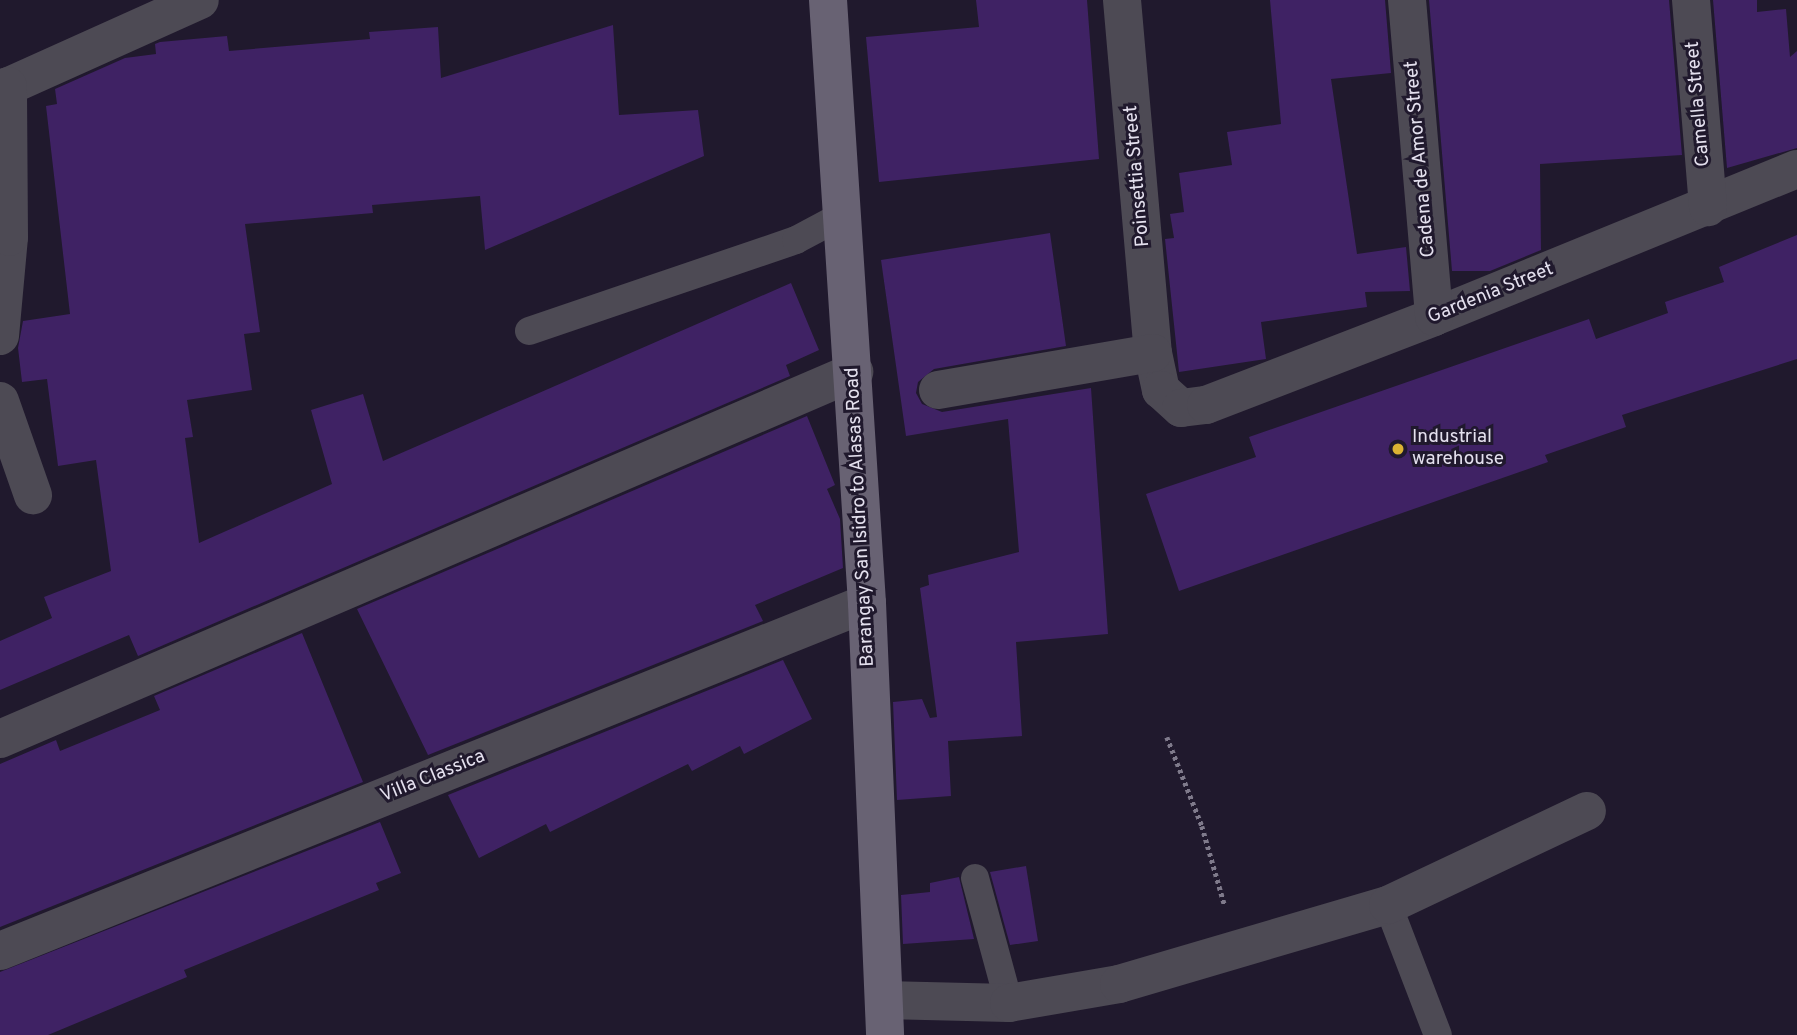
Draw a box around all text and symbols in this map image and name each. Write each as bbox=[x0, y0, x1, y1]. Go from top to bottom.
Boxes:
street label: Camella Street bbox=[1682, 40, 1716, 168]
street label: Cadena de Amor Street bbox=[1401, 59, 1441, 259]
street label: Poinsettia Street bbox=[1120, 104, 1156, 248]
street label: Gardenia Street bbox=[1425, 258, 1557, 330]
street label: Barangay San Isidro to Alasas Road bbox=[842, 366, 880, 668]
place label: Industrial warehouse bbox=[1412, 427, 1504, 471]
marker: Industrial warehouse bbox=[1390, 441, 1406, 457]
street label: Villa Classica bbox=[377, 746, 489, 808]

